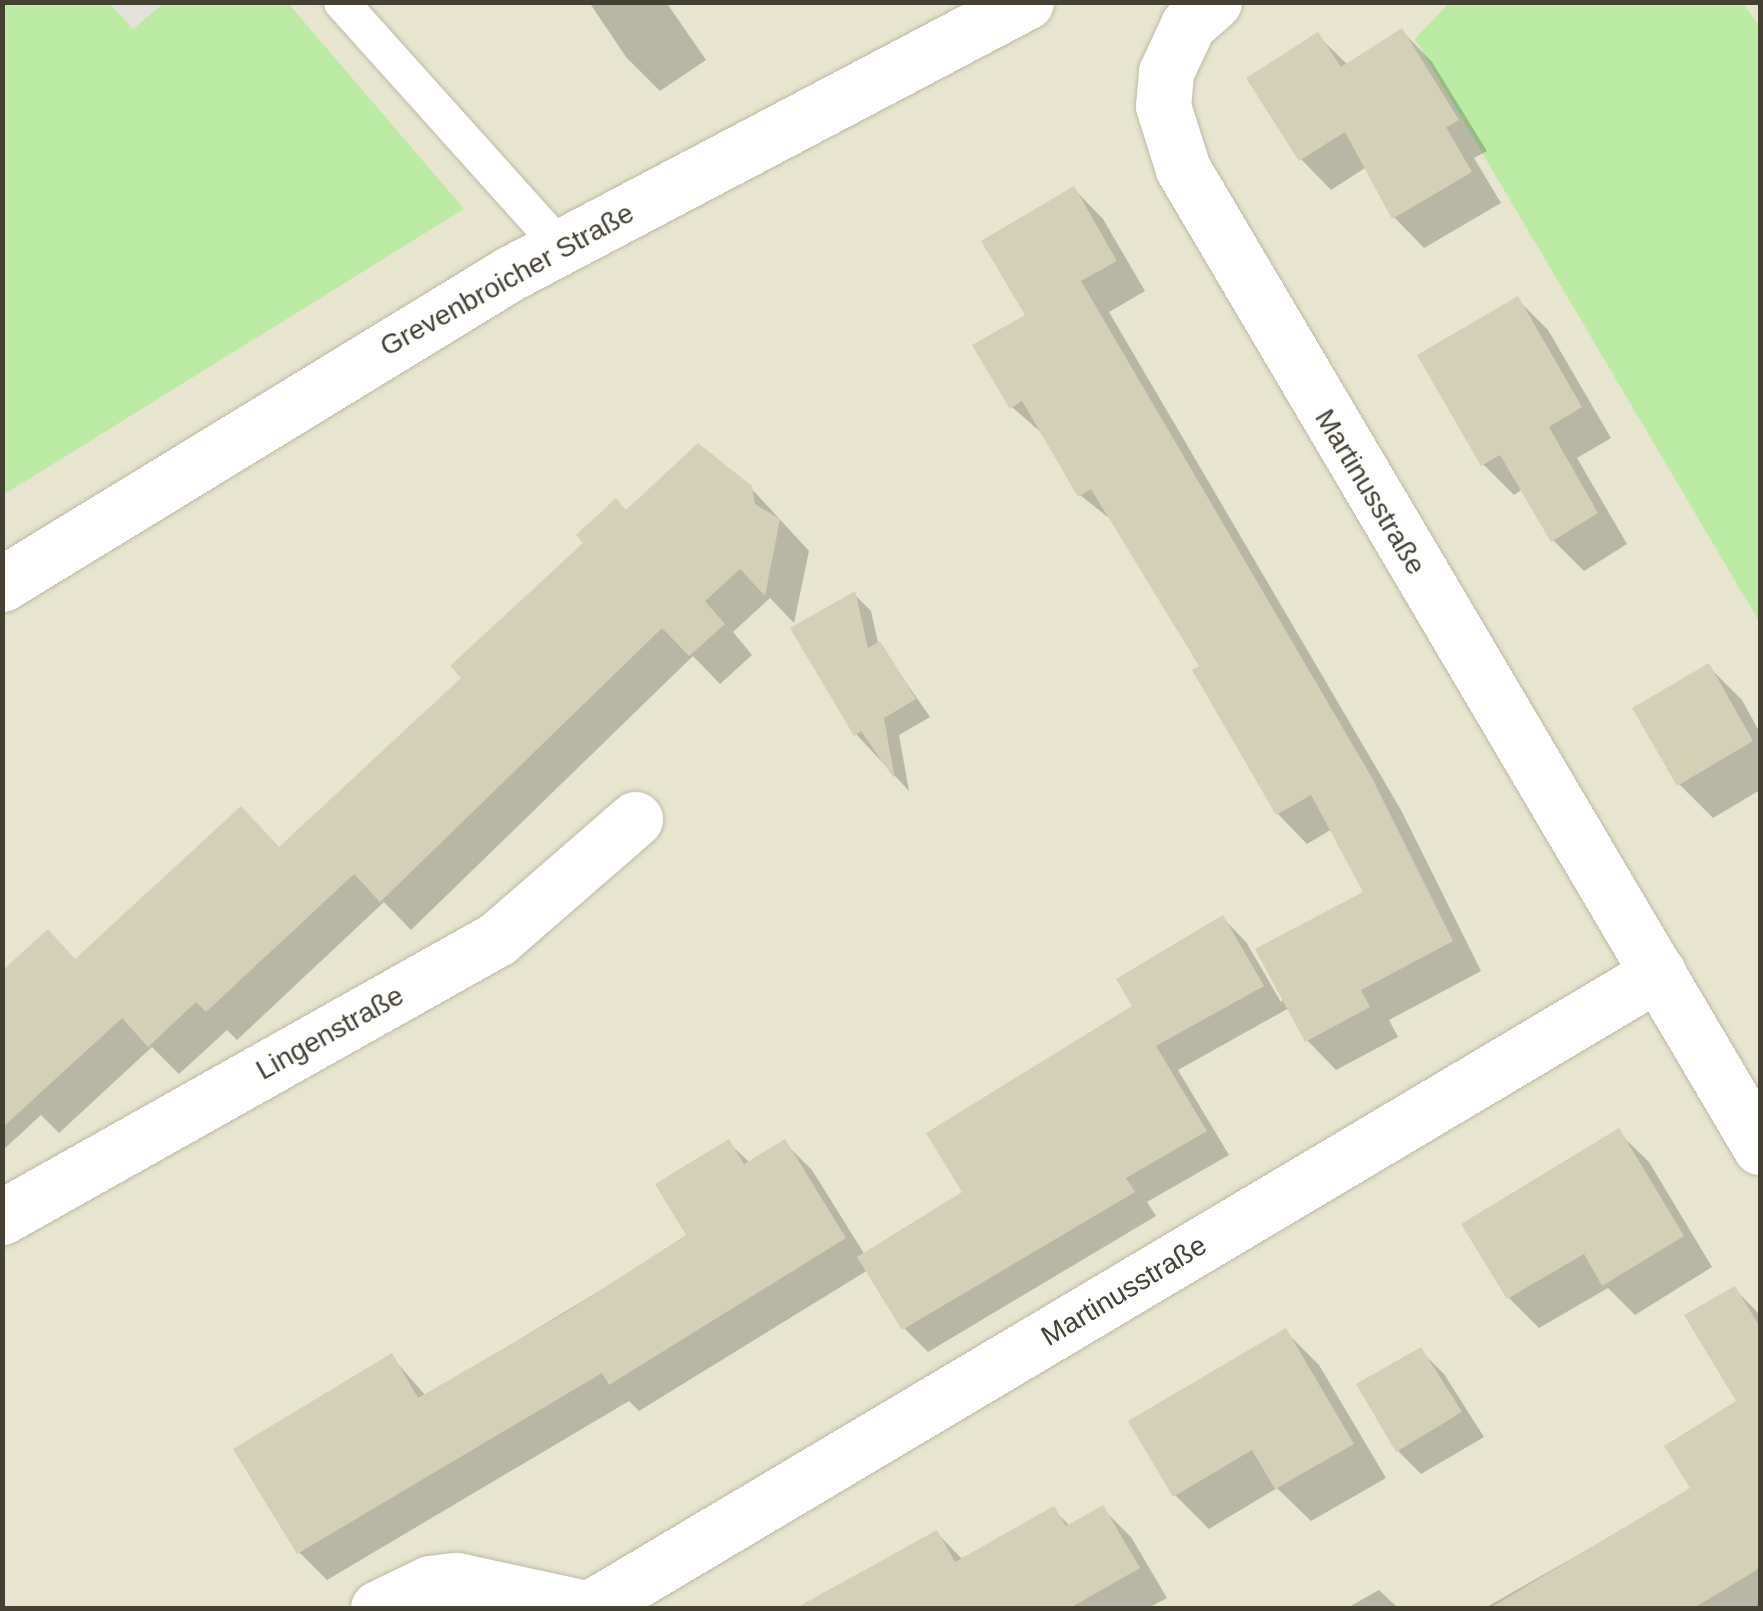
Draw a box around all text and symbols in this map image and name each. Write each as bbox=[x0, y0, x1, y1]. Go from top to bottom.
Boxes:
street label: Grevenbroicher Straße bbox=[374, 196, 640, 364]
street label: Martinusstraße bbox=[1308, 403, 1432, 581]
street label: Lingenstraße bbox=[250, 979, 410, 1087]
street label: Martinusstraße bbox=[1035, 1229, 1213, 1353]

